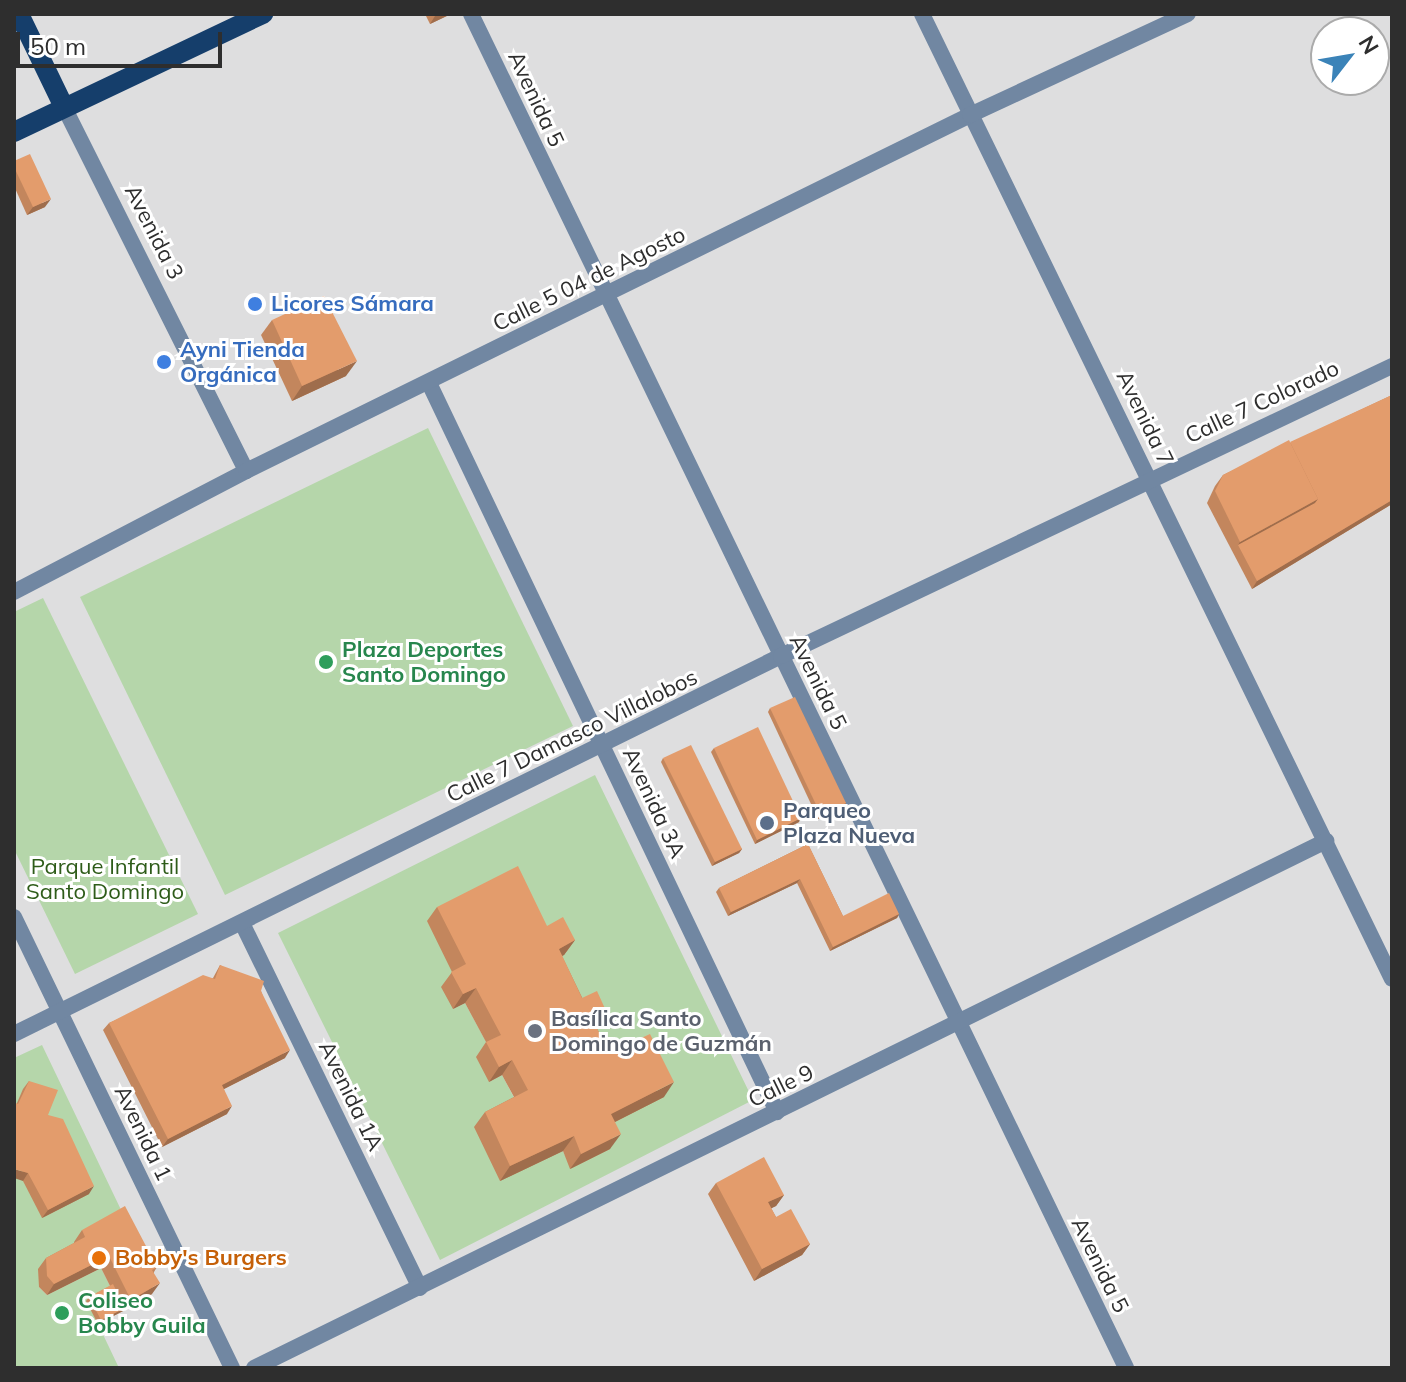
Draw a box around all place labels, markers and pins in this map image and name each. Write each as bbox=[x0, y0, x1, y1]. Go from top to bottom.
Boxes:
place label: Licores Sámara bbox=[271, 291, 434, 317]
marker: Licores Sámara bbox=[246, 295, 264, 313]
place label: Ayni Tienda Orgánica bbox=[180, 336, 305, 388]
marker: Ayni Tienda Orgánica bbox=[155, 353, 173, 371]
place label: Plaza Deportes Santo Domingo bbox=[342, 636, 506, 688]
marker: Plaza Deportes Santo Domingo bbox=[317, 653, 335, 671]
place label: Parqueo Plaza Nueva bbox=[783, 797, 915, 848]
marker: Parqueo Plaza Nueva bbox=[758, 814, 776, 832]
place label: Basílica Santo Domingo de Guzmán bbox=[551, 1005, 772, 1056]
marker: Basílica Santo Domingo de Guzmán bbox=[526, 1022, 544, 1040]
place label: Bobby's Burgers bbox=[115, 1245, 287, 1271]
marker: Bobby's Burgers bbox=[90, 1249, 108, 1267]
place label: Coliseo Bobby Guila bbox=[78, 1287, 206, 1338]
marker: Coliseo Bobby Guila bbox=[53, 1304, 71, 1322]

